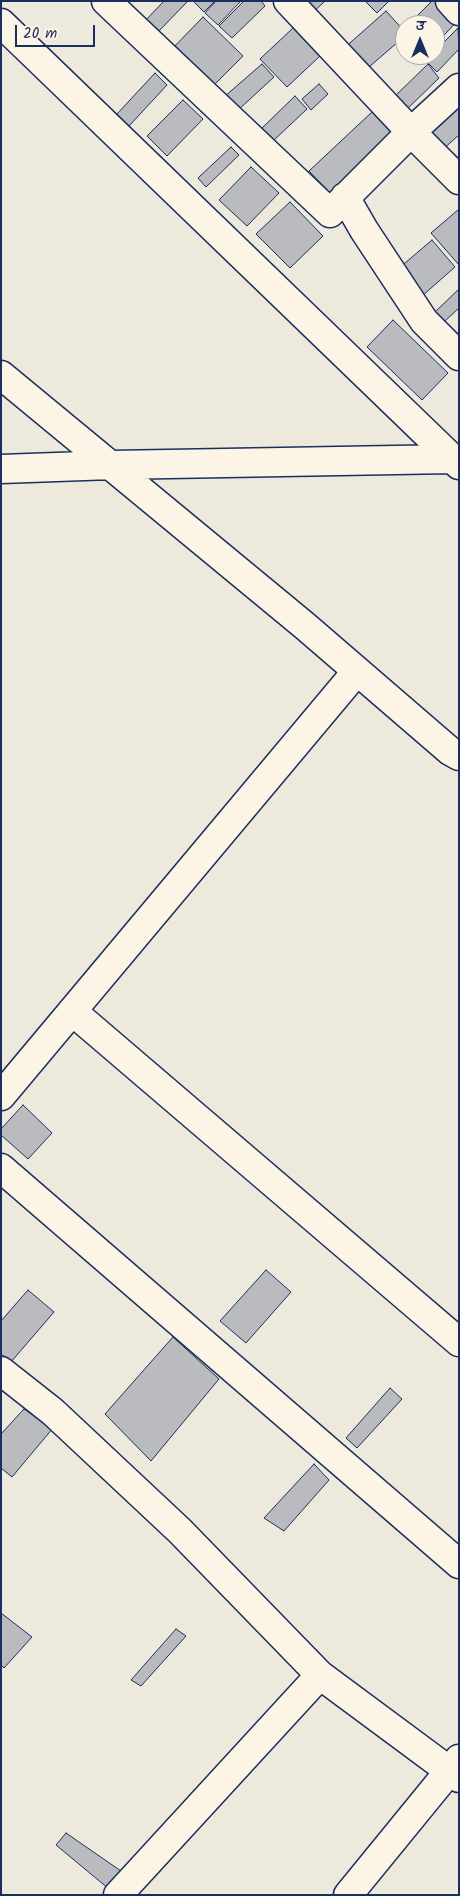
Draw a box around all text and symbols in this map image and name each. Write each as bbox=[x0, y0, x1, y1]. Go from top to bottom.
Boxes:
scale bar bbox=[18, 15, 98, 47]
north arrow bbox=[395, 15, 445, 65]
text: उ bbox=[416, 15, 424, 37]
text: 20 m bbox=[23, 22, 57, 46]

